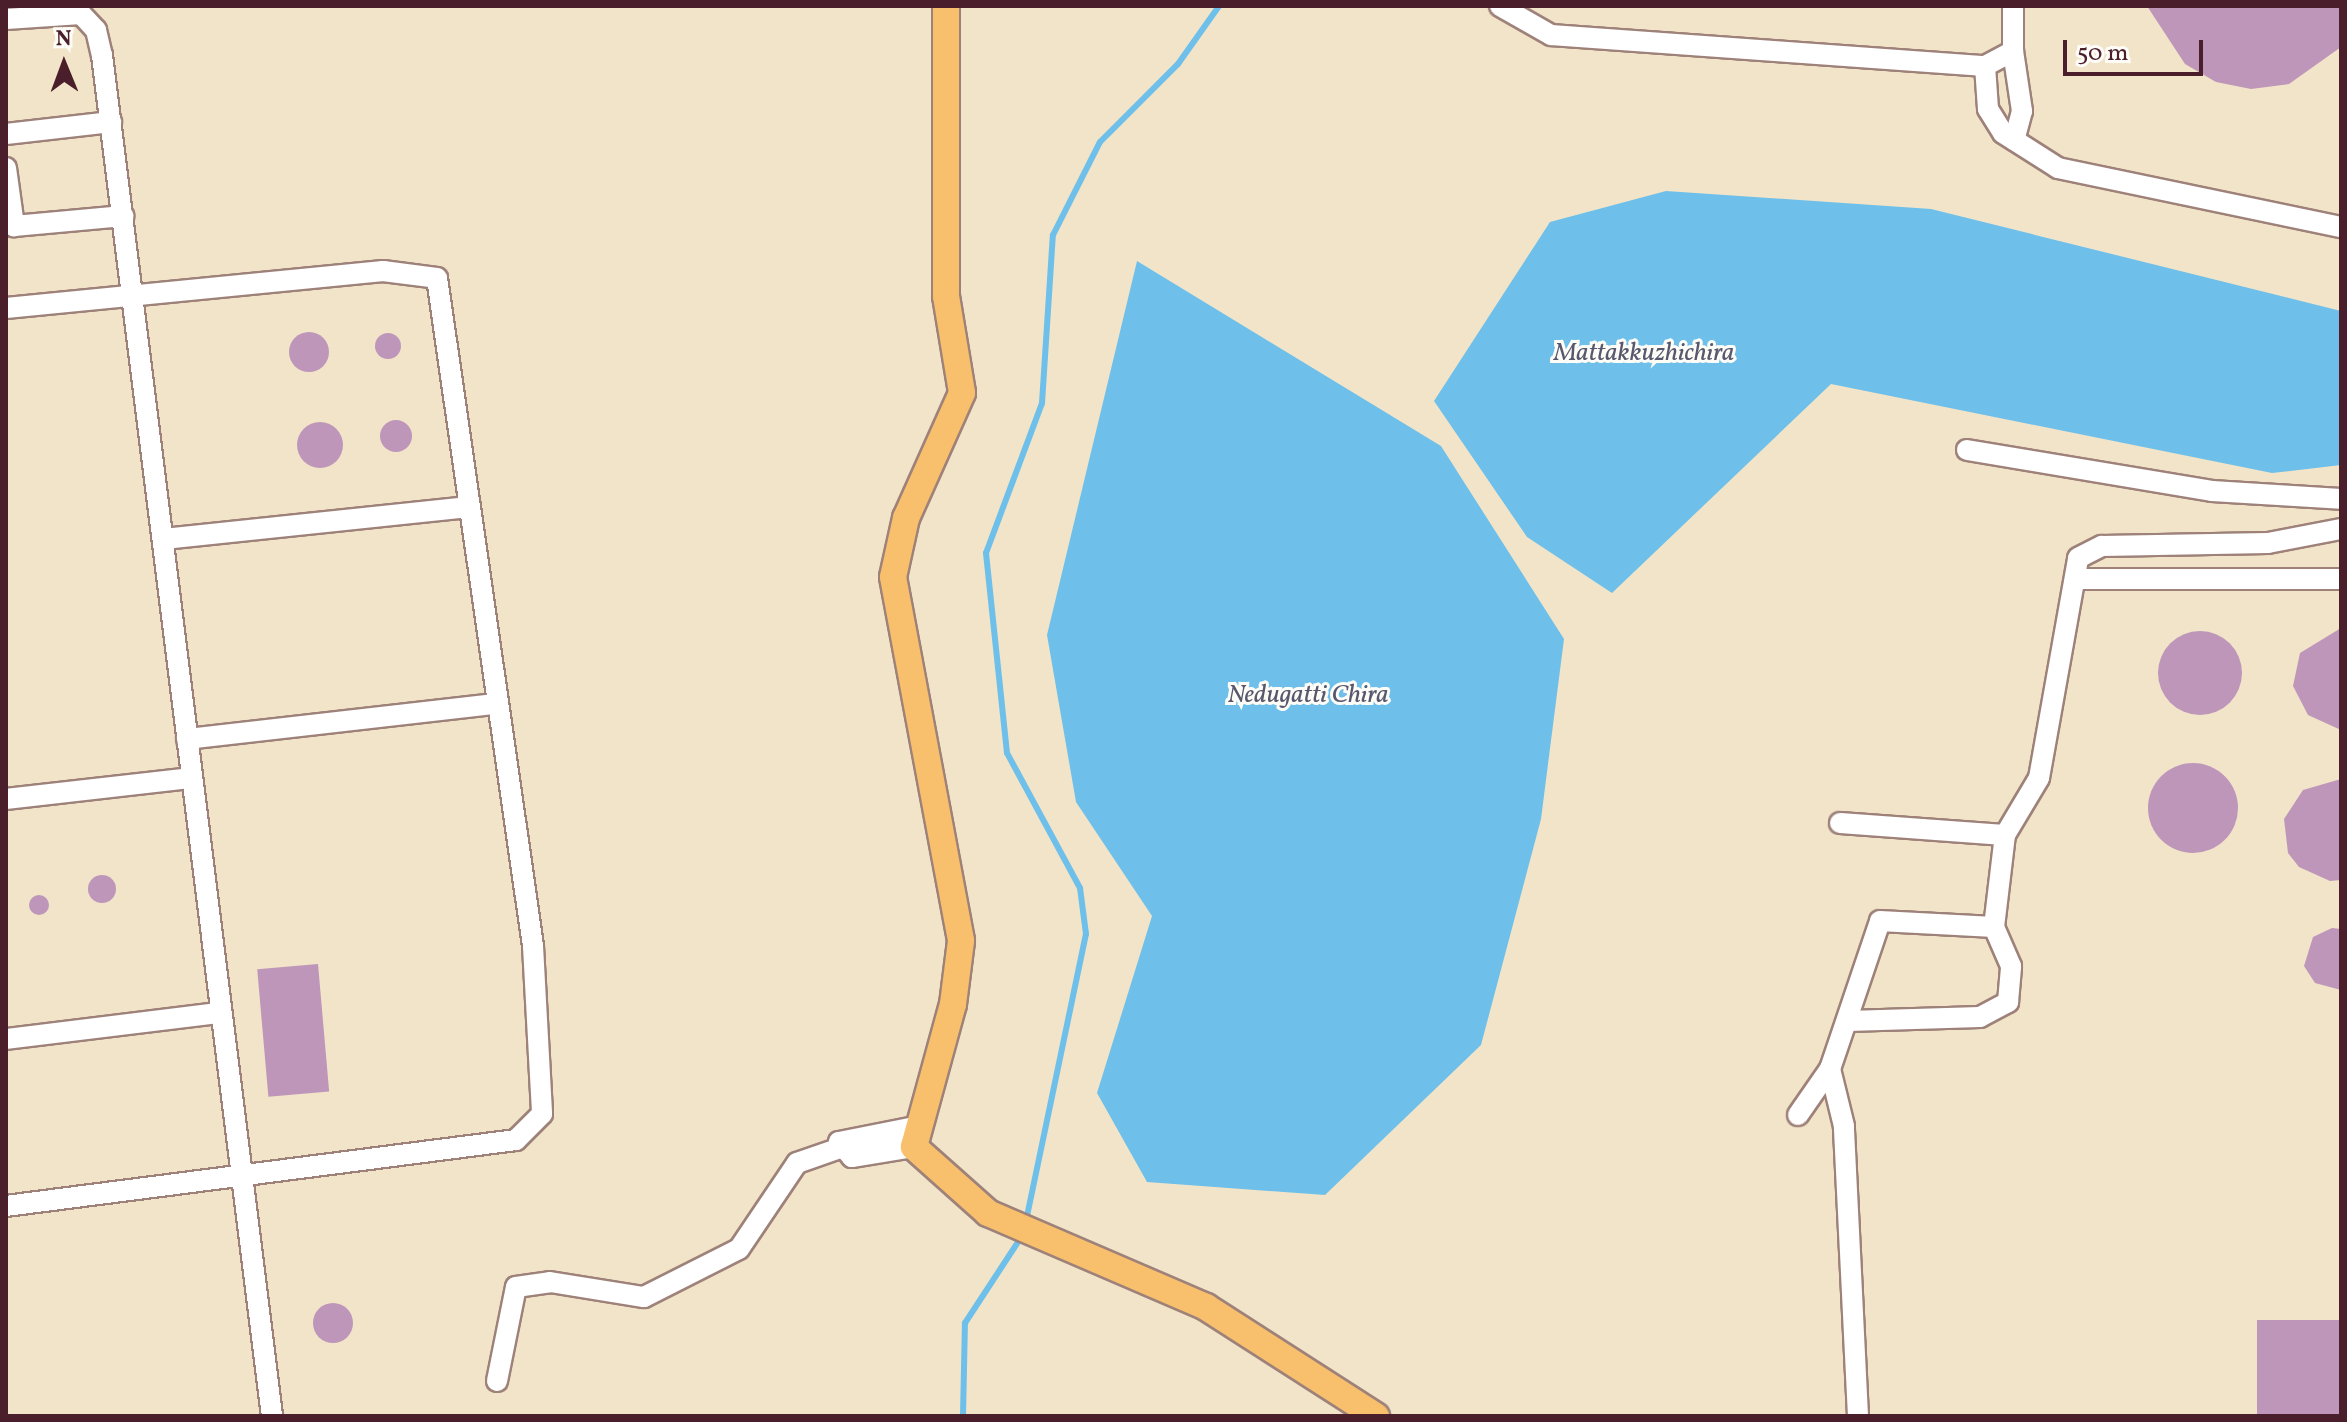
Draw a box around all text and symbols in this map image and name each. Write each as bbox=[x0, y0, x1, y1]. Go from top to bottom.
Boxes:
north arrow bbox=[24, 24, 104, 104]
text: N bbox=[55, 24, 72, 55]
scale bar bbox=[2067, 24, 2207, 74]
text: 50 m bbox=[2077, 37, 2129, 71]
water label: Mattakkuzhichira bbox=[1554, 338, 1734, 370]
water label: Nedugatti Chira bbox=[1227, 680, 1389, 712]

